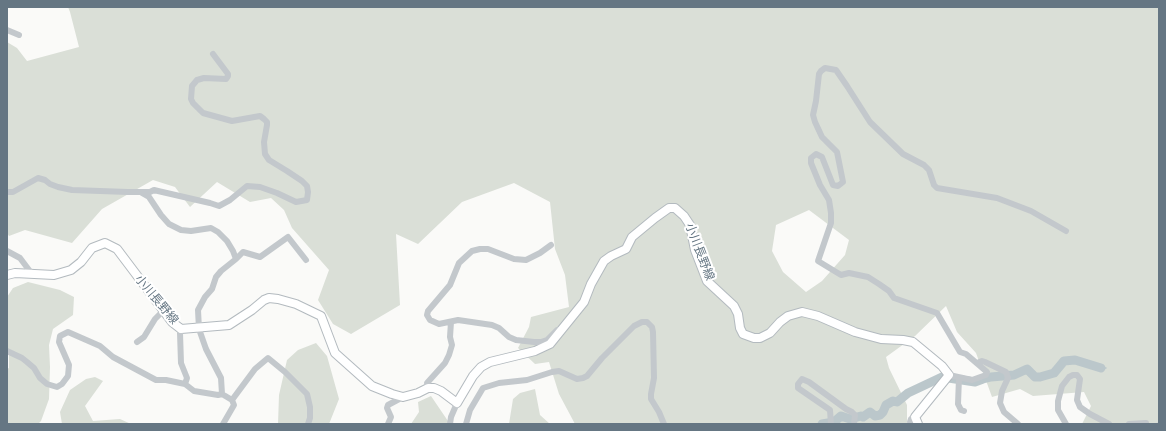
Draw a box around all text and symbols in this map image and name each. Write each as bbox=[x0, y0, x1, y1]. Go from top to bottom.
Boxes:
street label: 小川長野線 bbox=[682, 221, 716, 283]
street label: 小川長野線 bbox=[131, 272, 181, 328]

